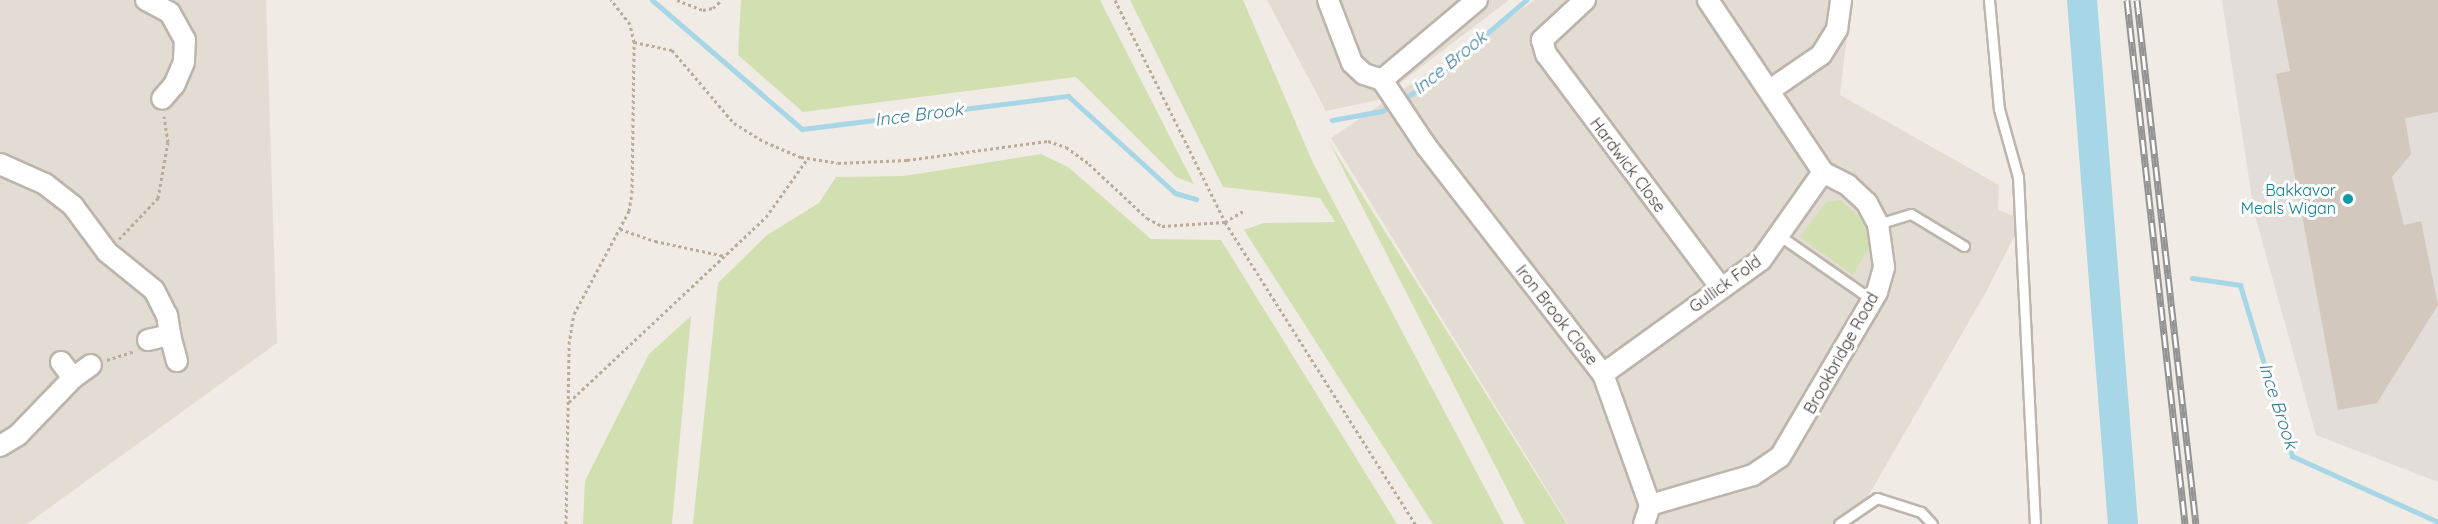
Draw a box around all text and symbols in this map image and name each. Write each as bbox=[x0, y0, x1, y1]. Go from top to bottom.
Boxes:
water label: Ince Brook bbox=[1409, 27, 1491, 99]
water label: Ince Brook bbox=[874, 99, 964, 131]
street label: Hardwick Close bbox=[1586, 114, 1670, 216]
place label: Bakkavor Meals Wigan bbox=[2241, 180, 2336, 218]
marker: Bakkavor Meals Wigan bbox=[2341, 192, 2355, 206]
street label: Gullick Fold bbox=[1685, 252, 1765, 316]
street label: Iron Brook Close bbox=[1512, 261, 1602, 369]
street label: Brookbridge Road bbox=[1800, 289, 1882, 417]
water label: Ince Brook bbox=[2254, 360, 2302, 452]

